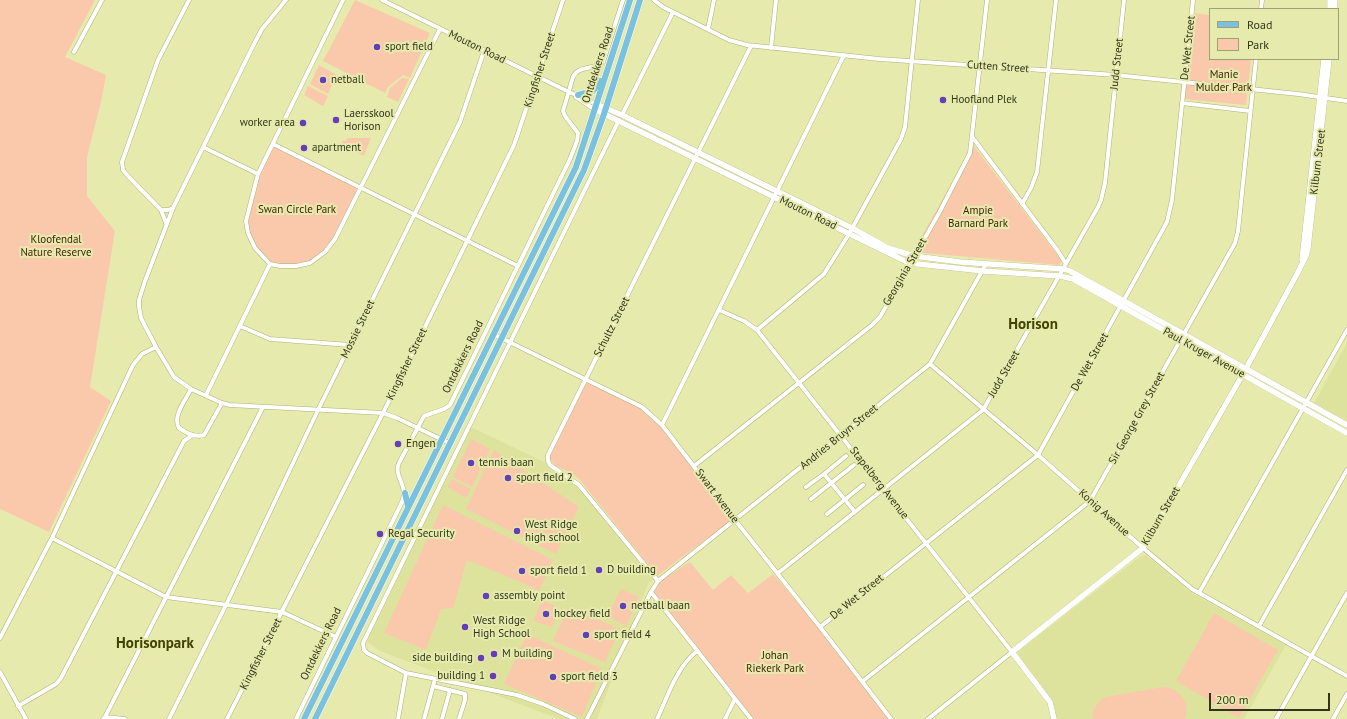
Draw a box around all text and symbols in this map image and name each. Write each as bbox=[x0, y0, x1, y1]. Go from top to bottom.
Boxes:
legend bbox=[1209, 8, 1339, 60]
street label: De Wet Street bbox=[1178, 15, 1198, 81]
text: Road bbox=[1247, 17, 1272, 32]
street label: Ontdekkers Road bbox=[579, 25, 617, 105]
street label: Mouton Road bbox=[446, 27, 508, 67]
street label: Kingfisher Street bbox=[522, 31, 558, 109]
street label: Judd Street bbox=[1108, 37, 1126, 91]
text: Park bbox=[1247, 37, 1269, 52]
place label: sport field bbox=[385, 40, 433, 54]
marker: sport field bbox=[372, 42, 382, 52]
street label: Cutten Street bbox=[967, 58, 1029, 76]
park label: Manie Mulder Park bbox=[1196, 68, 1252, 94]
place label: netball bbox=[331, 73, 364, 87]
marker: netball bbox=[318, 75, 328, 85]
place label: Hoofland Plek bbox=[951, 93, 1017, 107]
marker: Hoofland Plek bbox=[938, 95, 948, 105]
place label: Laersskool Horison bbox=[344, 107, 394, 133]
marker: Laersskool Horison bbox=[331, 115, 341, 125]
place label: worker area bbox=[240, 116, 295, 130]
marker: worker area bbox=[298, 118, 308, 128]
street label: Kilburn Street bbox=[1307, 129, 1329, 195]
place label: apartment bbox=[312, 141, 361, 155]
marker: apartment bbox=[299, 143, 309, 153]
street label: Mouton Road bbox=[777, 193, 839, 233]
park label: Swan Circle Park bbox=[258, 203, 336, 217]
park label: Ampie Barnard Park bbox=[948, 204, 1008, 230]
park label: Kloofendal Nature Reserve bbox=[20, 233, 92, 259]
street label: Georginia Street bbox=[880, 236, 930, 308]
street label: Schultz Street bbox=[591, 295, 633, 359]
street label: Mossie Street bbox=[338, 298, 378, 360]
district label: Horison bbox=[1008, 316, 1058, 334]
street label: Ontdekkers Road bbox=[440, 318, 486, 396]
street label: Paul Kruger Avenue bbox=[1161, 325, 1247, 381]
street label: Kingfisher Street bbox=[384, 326, 430, 402]
street label: De Wet Street bbox=[1069, 331, 1111, 393]
street label: Judd Street bbox=[985, 348, 1023, 400]
street label: Sir George Grey Street bbox=[1106, 369, 1168, 467]
street label: Andries Bruyn Street bbox=[797, 402, 881, 472]
place label: Engen bbox=[406, 437, 435, 451]
marker: Engen bbox=[393, 439, 403, 449]
street label: Stapelberg Avenue bbox=[847, 444, 911, 522]
place label: tennis baan bbox=[479, 456, 534, 470]
marker: tennis baan bbox=[466, 458, 476, 468]
street label: Swart Avenue bbox=[692, 466, 742, 526]
place label: sport field 2 bbox=[516, 471, 573, 485]
marker: sport field 2 bbox=[503, 473, 513, 483]
street label: Kilburn Street bbox=[1139, 484, 1183, 548]
street label: Konig Avenue bbox=[1076, 487, 1132, 539]
place label: West Ridge high school bbox=[525, 518, 579, 544]
marker: West Ridge high school bbox=[512, 526, 522, 536]
place label: Regal Security bbox=[388, 527, 455, 541]
marker: Regal Security bbox=[375, 529, 385, 539]
place label: D building bbox=[607, 563, 656, 577]
place label: sport field 1 bbox=[530, 564, 587, 578]
marker: D building bbox=[594, 565, 604, 575]
marker: sport field 1 bbox=[517, 566, 527, 576]
street label: De Wet Street bbox=[828, 572, 886, 622]
place label: assembly point bbox=[494, 589, 565, 603]
marker: assembly point bbox=[481, 591, 491, 601]
place label: netball baan bbox=[631, 599, 690, 613]
marker: netball baan bbox=[618, 601, 628, 611]
street label: Ontdekkers Road bbox=[298, 605, 344, 683]
place label: hockey field bbox=[554, 607, 610, 621]
marker: hockey field bbox=[541, 609, 551, 619]
place label: West Ridge High School bbox=[473, 614, 530, 640]
street label: Kingfisher Street bbox=[237, 616, 285, 692]
marker: West Ridge High School bbox=[460, 622, 470, 632]
place label: sport field 4 bbox=[594, 628, 651, 642]
marker: sport field 4 bbox=[581, 630, 591, 640]
district label: Horisonpark bbox=[116, 635, 194, 653]
place label: M building bbox=[502, 647, 552, 661]
marker: M building bbox=[489, 649, 499, 659]
park label: Johan Riekerk Park bbox=[746, 649, 804, 675]
place label: side building bbox=[412, 651, 473, 665]
marker: side building bbox=[476, 653, 486, 663]
place label: building 1 bbox=[437, 669, 485, 683]
place label: sport field 3 bbox=[561, 670, 618, 684]
marker: building 1 bbox=[488, 671, 498, 681]
marker: sport field 3 bbox=[548, 672, 558, 682]
scale bar bbox=[1211, 685, 1332, 711]
text: 200 m bbox=[1216, 692, 1249, 707]

